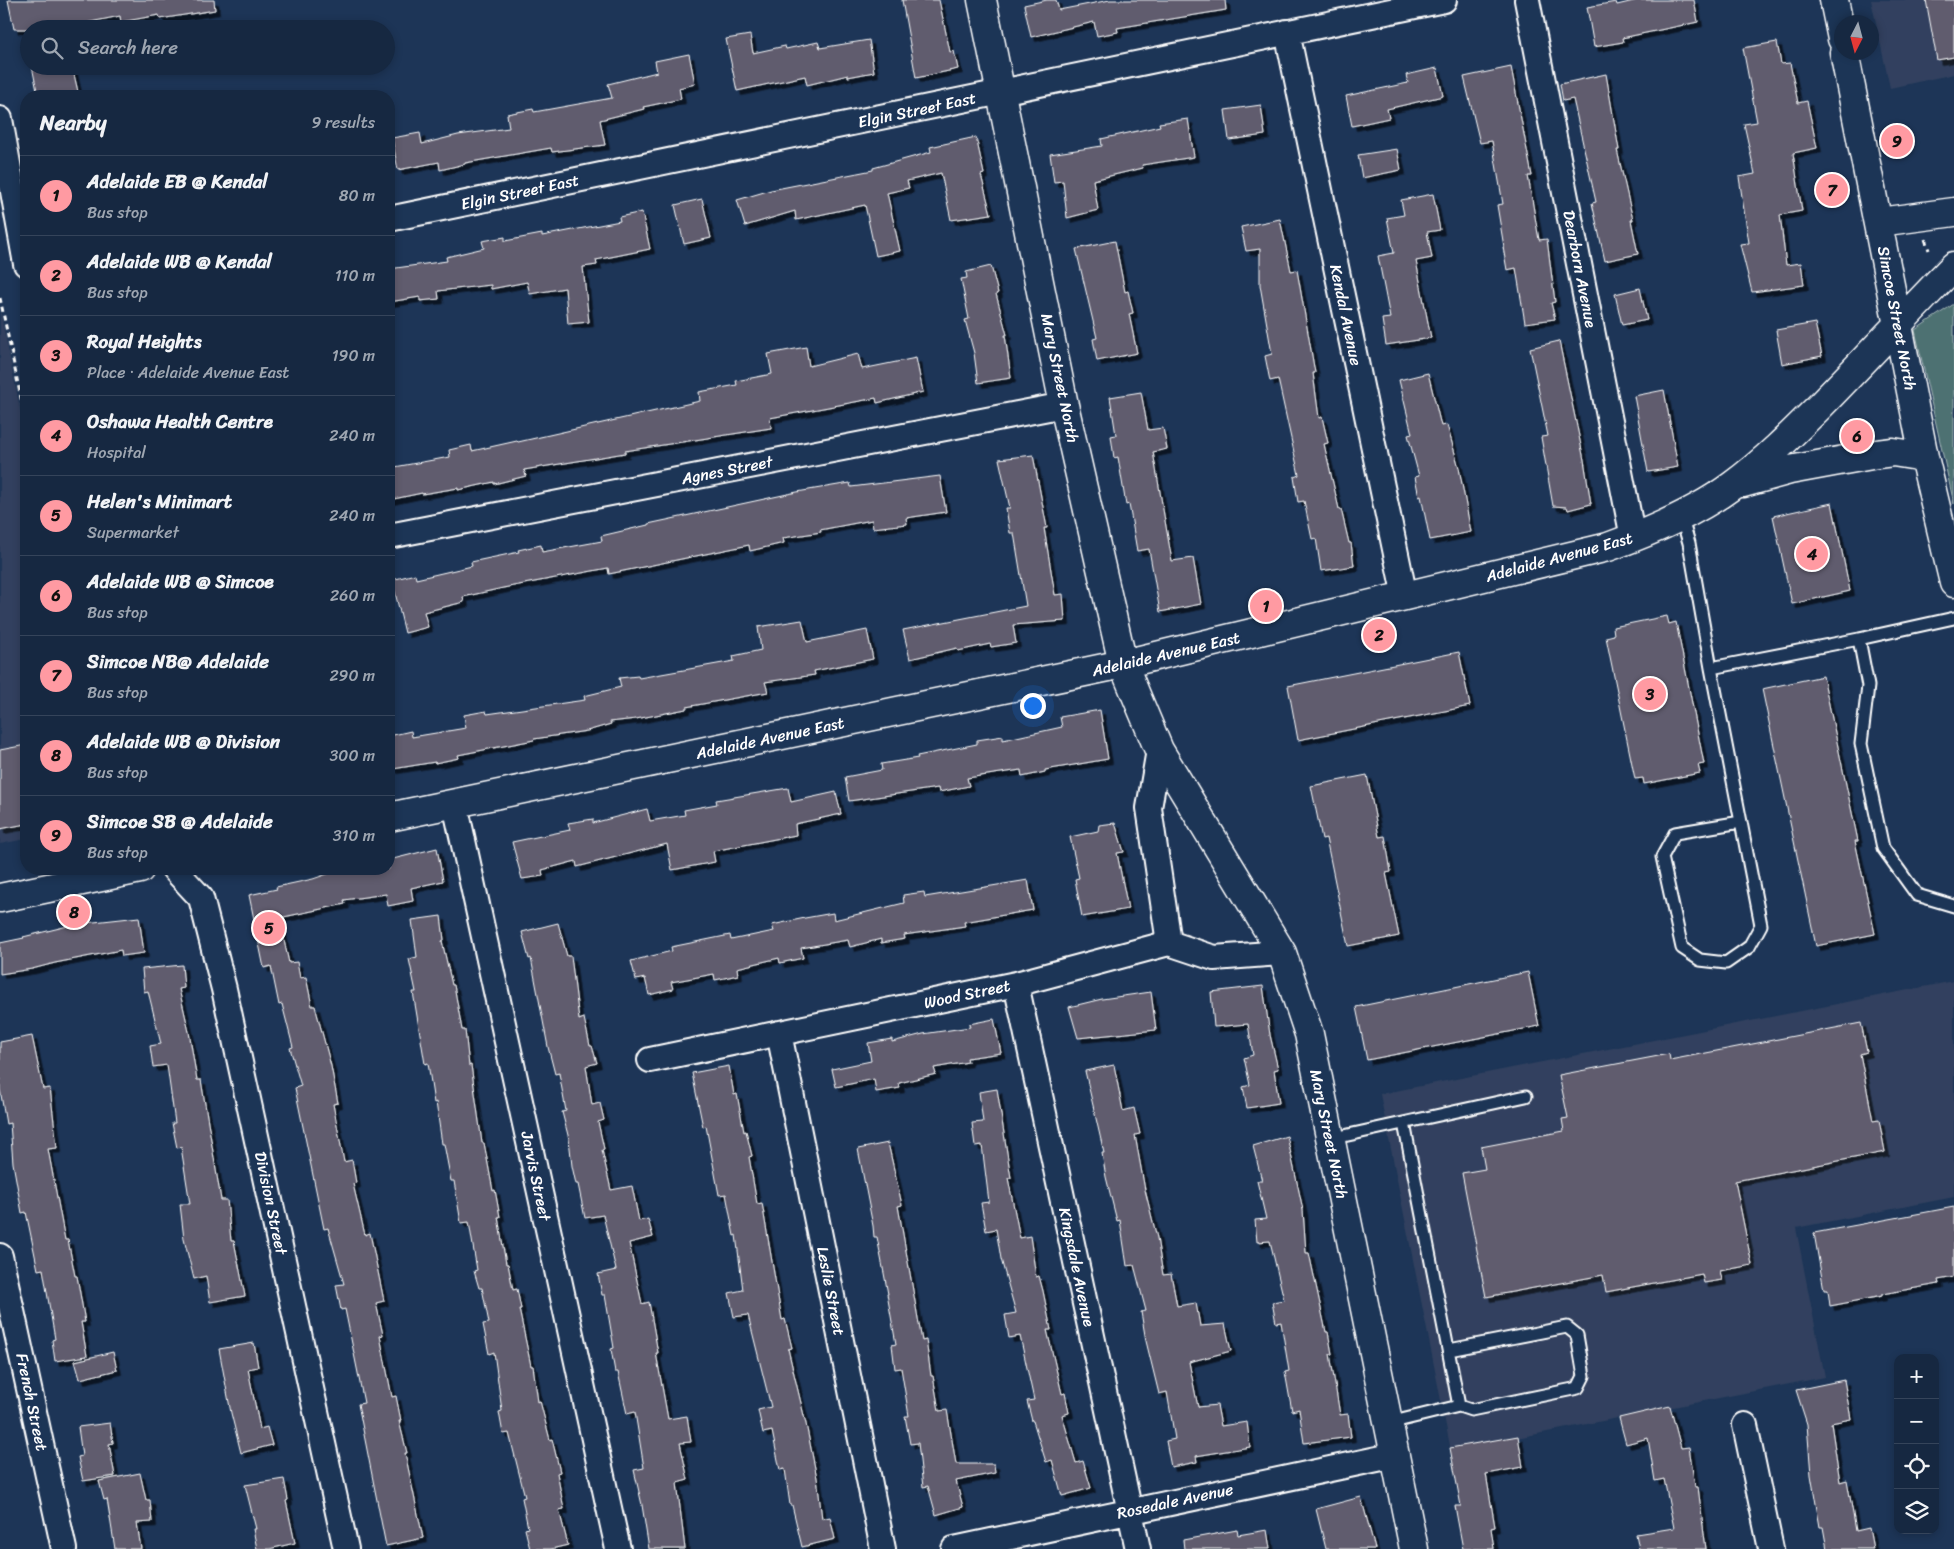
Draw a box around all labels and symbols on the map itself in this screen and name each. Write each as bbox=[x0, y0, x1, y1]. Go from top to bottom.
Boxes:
north arrow bbox=[1834, 15, 1879, 60]
street label: Elgin Street East bbox=[855, 83, 979, 137]
pin: 9 bbox=[1881, 122, 1913, 160]
street label: Elgin Street East bbox=[458, 165, 582, 219]
pin: 7 bbox=[1816, 171, 1848, 209]
street label: Dearborn Avenue bbox=[1554, 208, 1606, 331]
street label: Simcoe Street North bbox=[1869, 243, 1925, 393]
street label: Kendal Avenue bbox=[1321, 262, 1371, 368]
street label: Mary Street North bbox=[1032, 311, 1088, 445]
pin: 6 bbox=[1841, 417, 1873, 455]
street label: Agnes Street bbox=[678, 447, 776, 493]
street label: Adelaide Avenue East bbox=[1481, 523, 1636, 591]
pin: 4 bbox=[1796, 535, 1828, 573]
pin: 1 bbox=[1250, 587, 1282, 625]
pin: 2 bbox=[1363, 616, 1395, 654]
street label: Adelaide Avenue East bbox=[1088, 623, 1243, 685]
pin: 3 bbox=[1634, 675, 1666, 713]
your location bbox=[1020, 693, 1046, 719]
street label: Adelaide Avenue East bbox=[692, 708, 847, 768]
pin: 8 bbox=[58, 893, 90, 931]
pin: 5 bbox=[253, 909, 285, 947]
street label: Wood Street bbox=[921, 971, 1013, 1017]
street label: Mary Street North bbox=[1301, 1067, 1357, 1201]
street label: Jarvis Street bbox=[512, 1128, 560, 1224]
street label: Division Street bbox=[246, 1149, 296, 1258]
street label: Kingsdale Avenue bbox=[1050, 1205, 1104, 1330]
street label: Leslie Street bbox=[808, 1244, 854, 1338]
street label: French Street bbox=[7, 1350, 57, 1454]
street label: Rosedale Avenue bbox=[1114, 1475, 1236, 1527]

